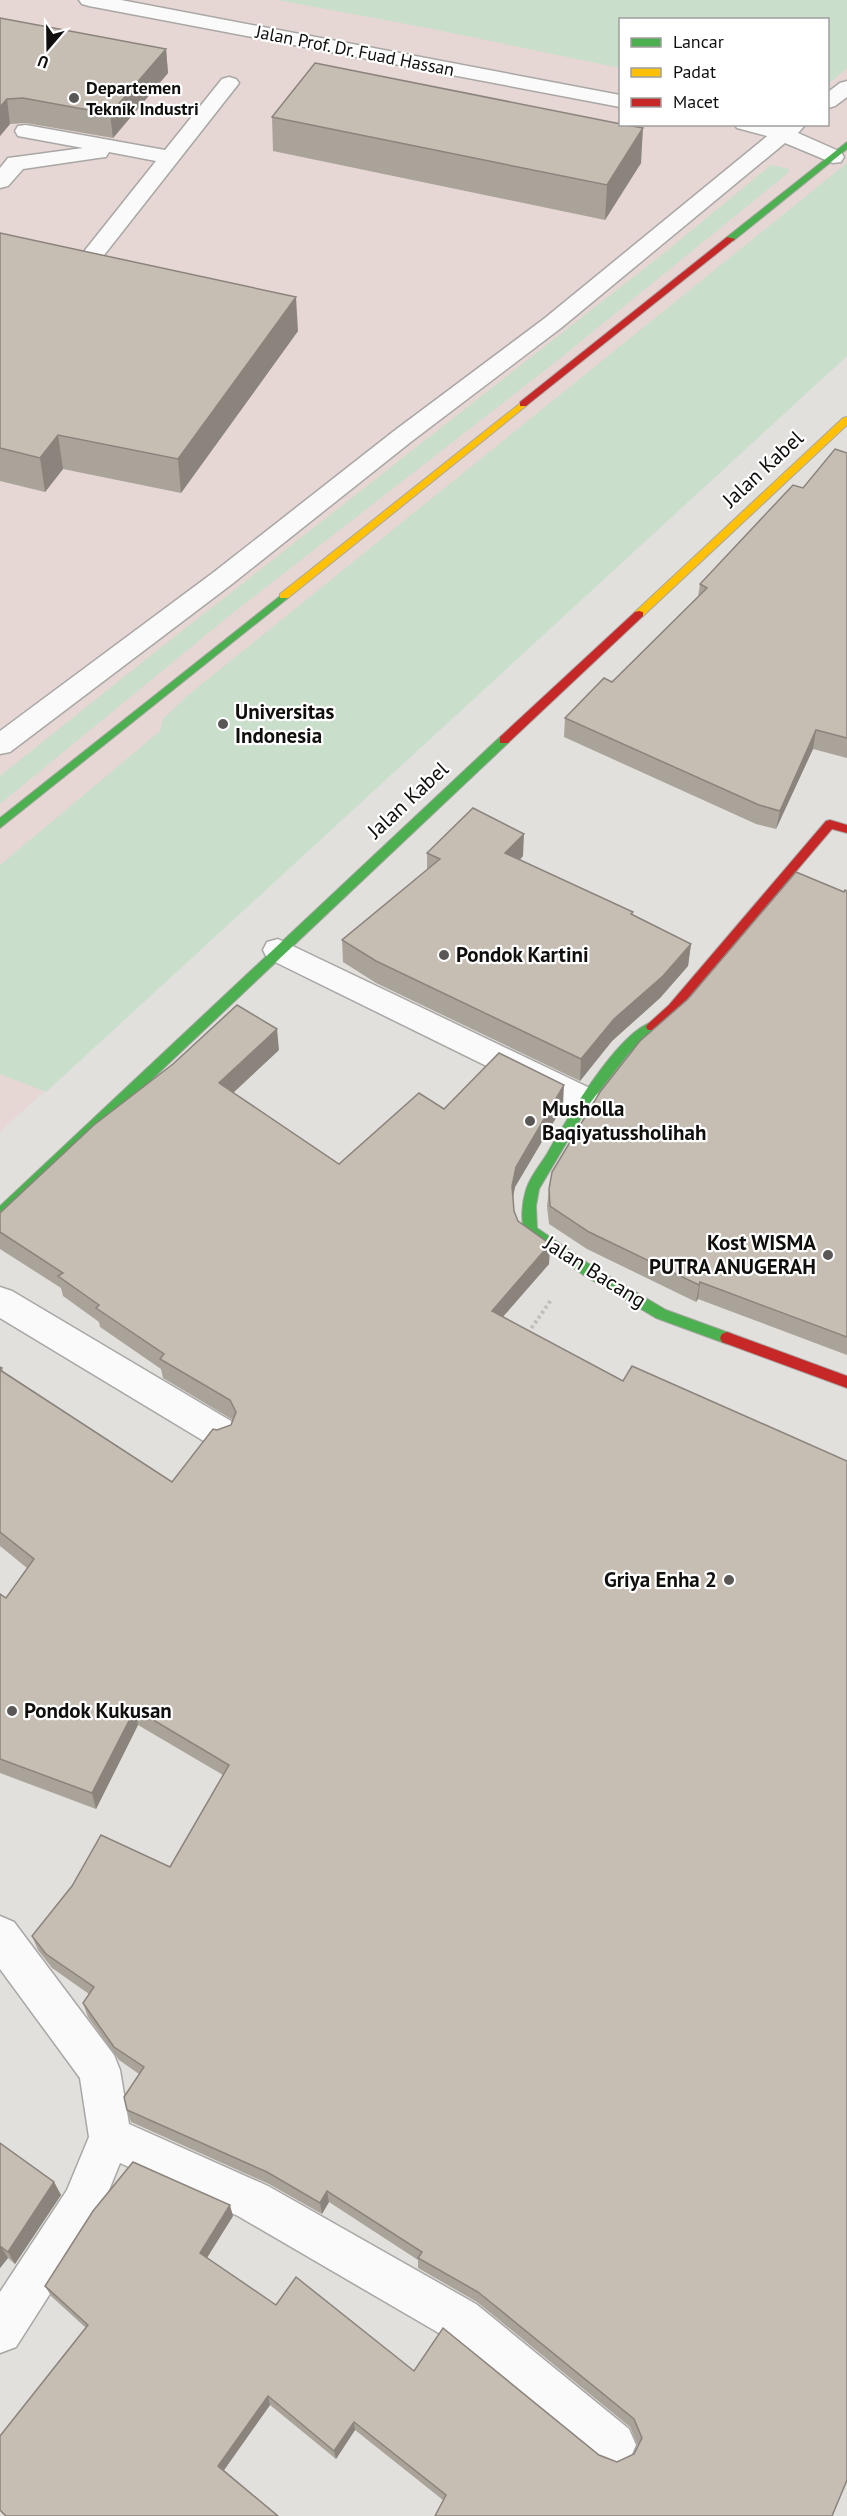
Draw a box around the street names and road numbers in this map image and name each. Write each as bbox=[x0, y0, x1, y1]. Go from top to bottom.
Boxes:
street label: Jalan Prof. Dr. Fuad Hassan bbox=[253, 20, 456, 81]
street label: Jalan Kabel bbox=[716, 424, 809, 514]
street label: Jalan Kabel bbox=[361, 755, 454, 845]
street label: Jalan Bacang bbox=[538, 1229, 651, 1314]

